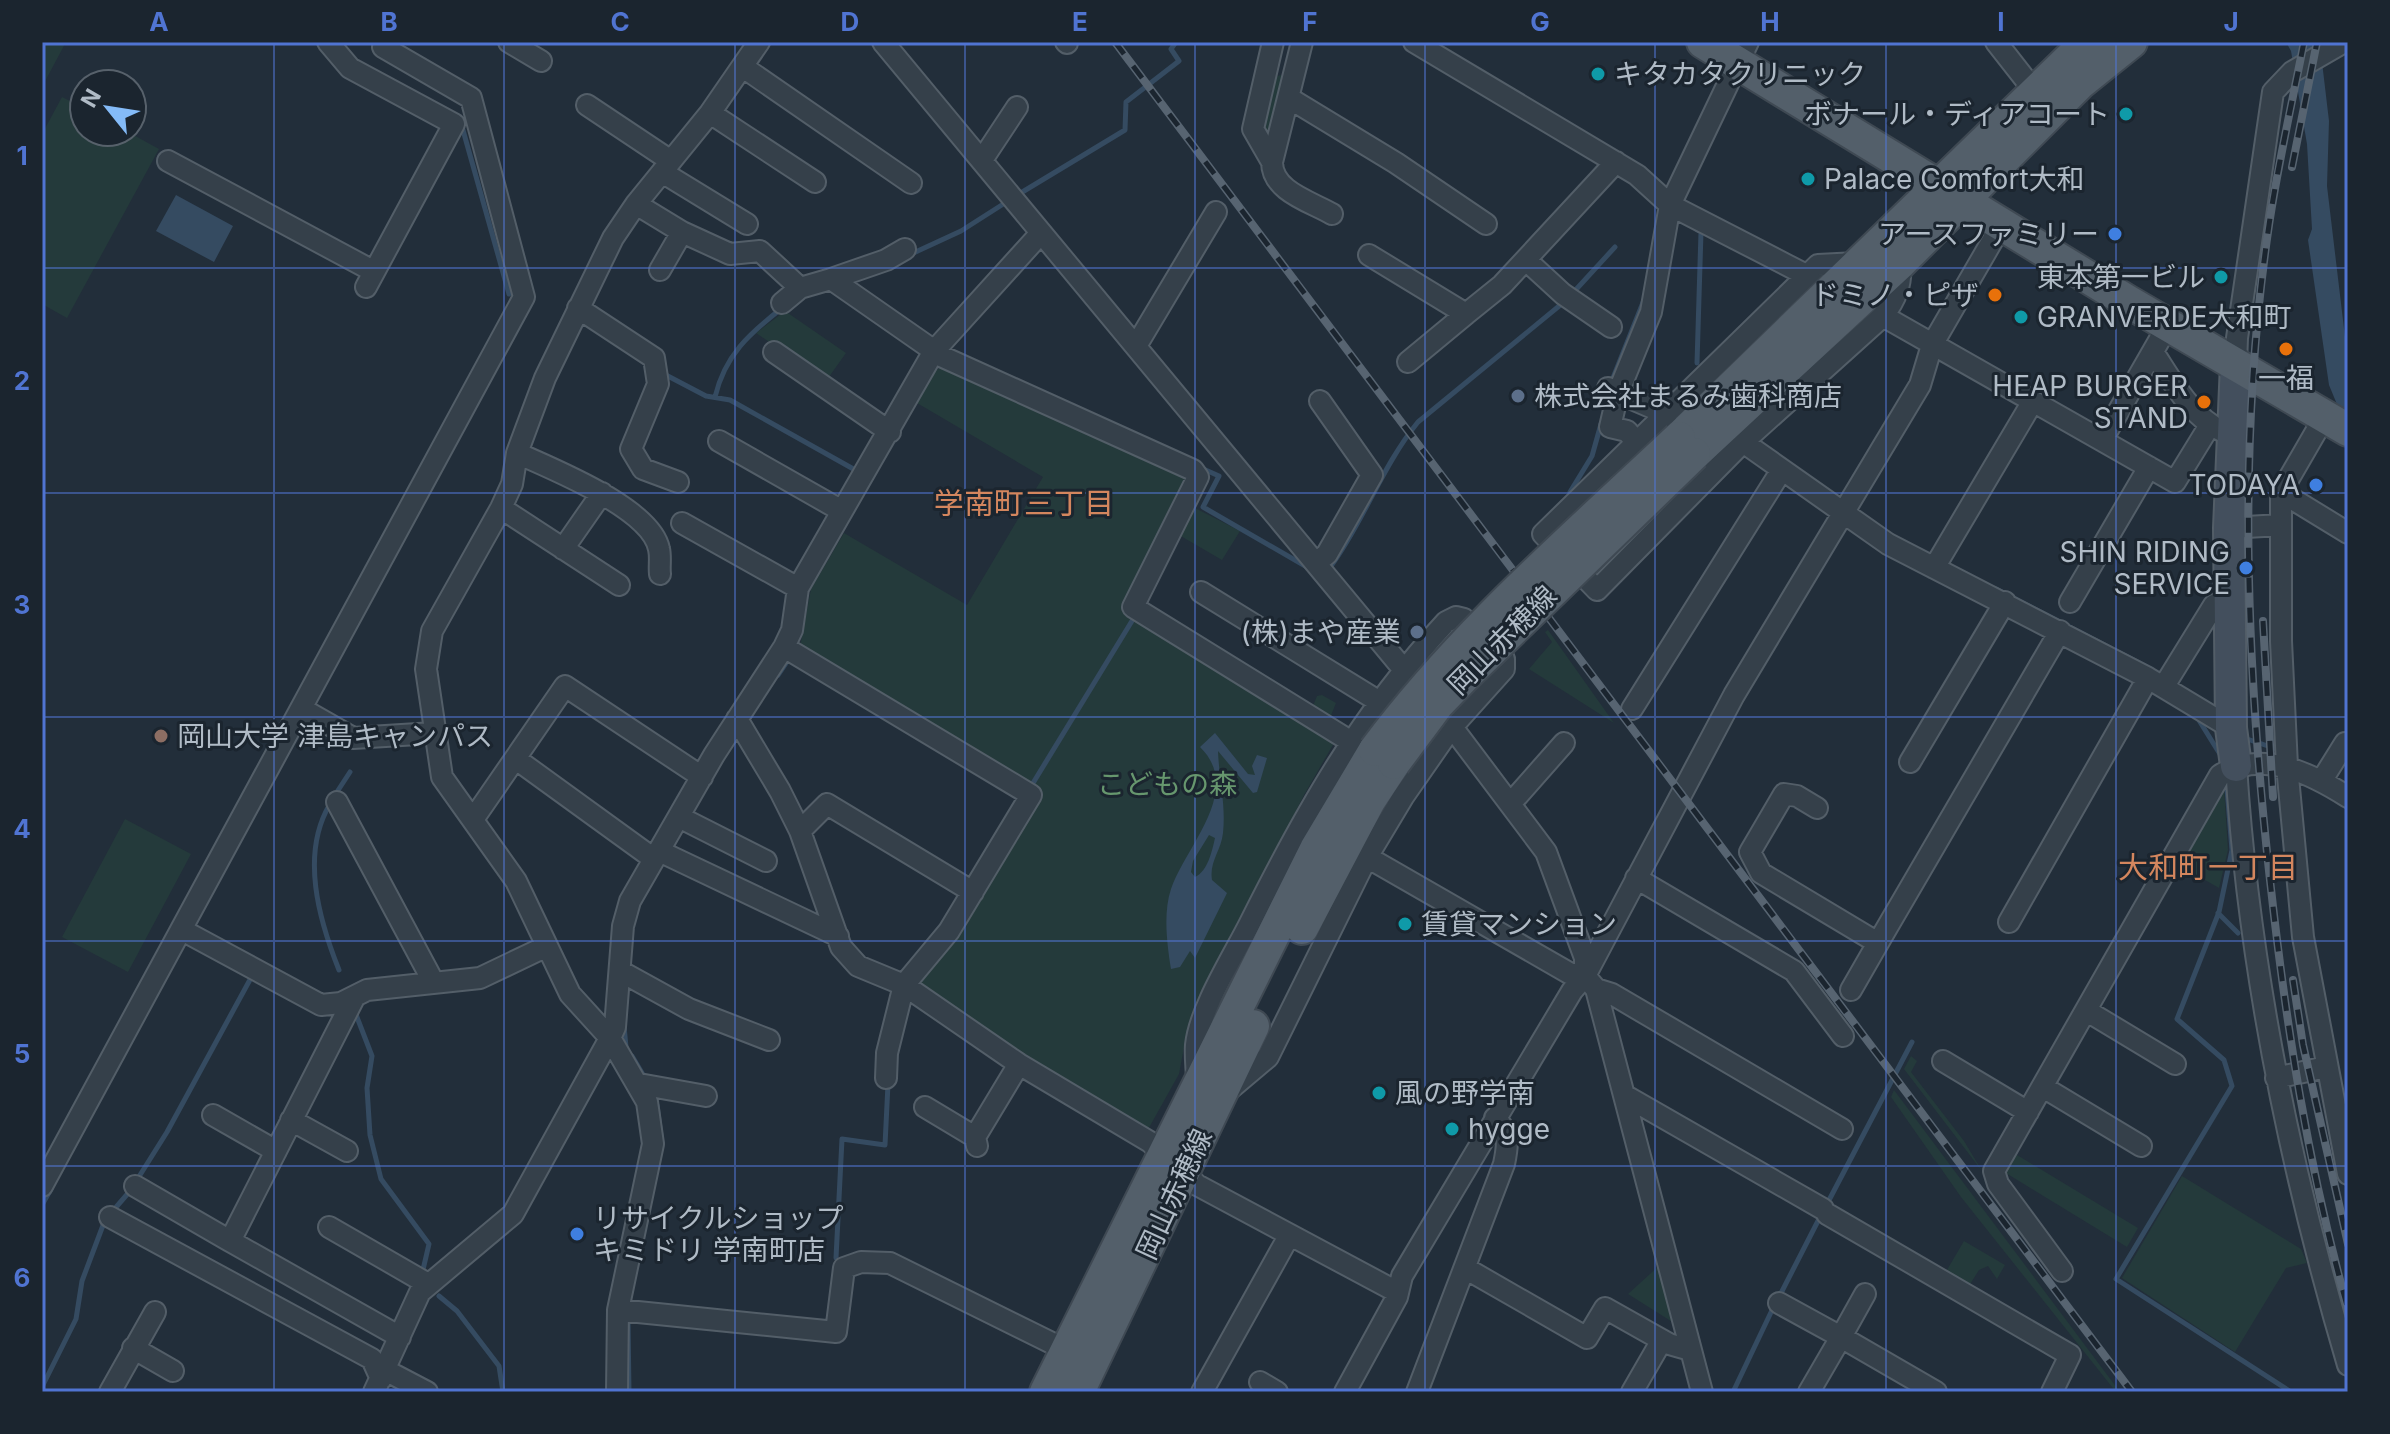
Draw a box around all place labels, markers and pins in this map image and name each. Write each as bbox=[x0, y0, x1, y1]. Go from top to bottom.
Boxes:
place label: キタカタクリニック bbox=[1614, 57, 1866, 91]
marker: キタカタクリニック bbox=[1589, 65, 1607, 83]
place label: ボナール・ディアコート bbox=[1804, 97, 2110, 131]
marker: ボナール・ディアコート bbox=[2117, 105, 2135, 123]
place label: Palace Comfort大和 bbox=[1824, 162, 2085, 196]
marker: Palace Comfort大和 bbox=[1799, 170, 1817, 188]
place label: アースファミリー bbox=[1878, 217, 2099, 251]
marker: アースファミリー bbox=[2106, 225, 2124, 243]
place label: 東本第一ビル bbox=[2037, 260, 2205, 294]
marker: 東本第一ビル bbox=[2212, 268, 2230, 286]
place label: ドミノ・ピザ bbox=[1811, 278, 1979, 312]
marker: ドミノ・ピザ bbox=[1986, 286, 2004, 304]
place label: GRANVERDE大和町 bbox=[2037, 300, 2292, 334]
marker: GRANVERDE大和町 bbox=[2012, 308, 2030, 326]
marker: 一福 bbox=[2277, 340, 2295, 358]
place label: 一福 bbox=[2258, 361, 2314, 395]
place label: HEAP BURGER STAND bbox=[1992, 369, 2188, 435]
place label: 株式会社まるみ歯科商店 bbox=[1534, 379, 1842, 413]
marker: 株式会社まるみ歯科商店 bbox=[1509, 387, 1527, 405]
marker: HEAP BURGER STAND bbox=[2195, 393, 2213, 411]
place label: TODAYA bbox=[2189, 468, 2300, 502]
marker: TODAYA bbox=[2307, 476, 2325, 494]
place label: SHIN RIDING SERVICE bbox=[2059, 535, 2230, 601]
marker: SHIN RIDING SERVICE bbox=[2237, 559, 2255, 577]
place label: (株)まや産業 bbox=[1241, 615, 1401, 649]
marker: (株)まや産業 bbox=[1408, 623, 1426, 641]
place label: 岡山大学 津島キャンパス bbox=[177, 719, 493, 753]
marker: 岡山大学 津島キャンパス bbox=[152, 727, 170, 745]
place label: 賃貸マンション bbox=[1421, 907, 1617, 941]
marker: 賃貸マンション bbox=[1396, 915, 1414, 933]
place label: 風の野学南 bbox=[1395, 1076, 1535, 1110]
marker: 風の野学南 bbox=[1370, 1084, 1388, 1102]
place label: hygge bbox=[1468, 1112, 1550, 1146]
marker: hygge bbox=[1443, 1120, 1461, 1138]
place label: リサイクルショップ キミドリ 学南町店 bbox=[593, 1201, 844, 1267]
marker: リサイクルショップ キミドリ 学南町店 bbox=[568, 1225, 586, 1243]

